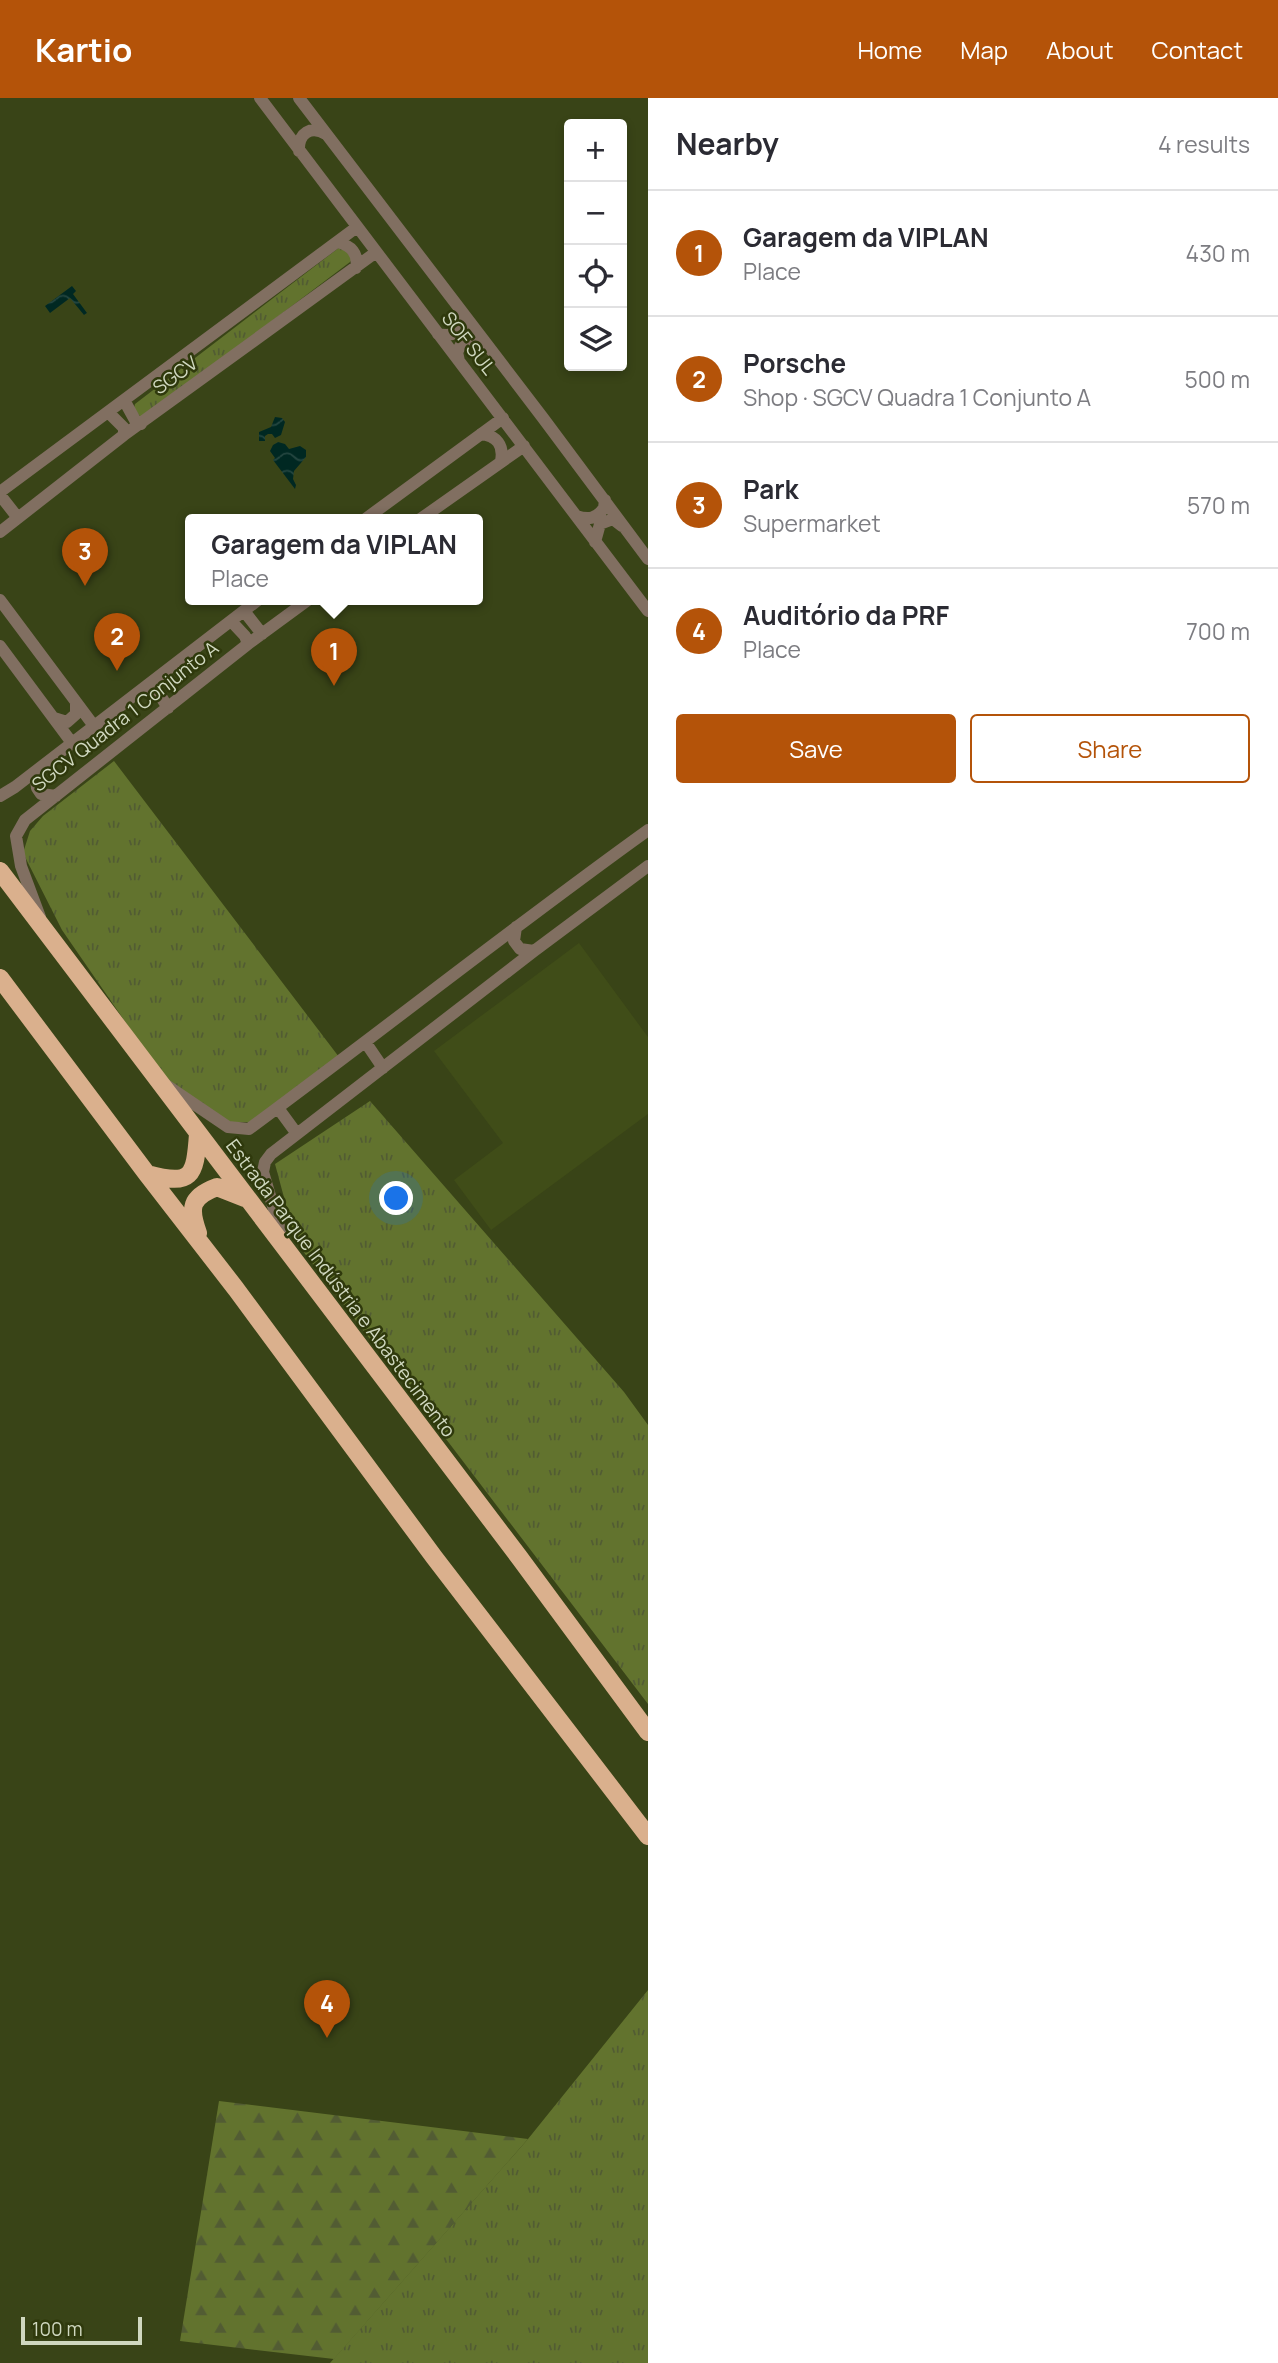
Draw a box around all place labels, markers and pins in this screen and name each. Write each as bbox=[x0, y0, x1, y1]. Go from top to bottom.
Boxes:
pin: 3 bbox=[62, 528, 108, 586]
pin: 2 bbox=[94, 613, 140, 671]
pin: 1 bbox=[311, 628, 357, 686]
pin: 4 bbox=[304, 1980, 350, 2038]

